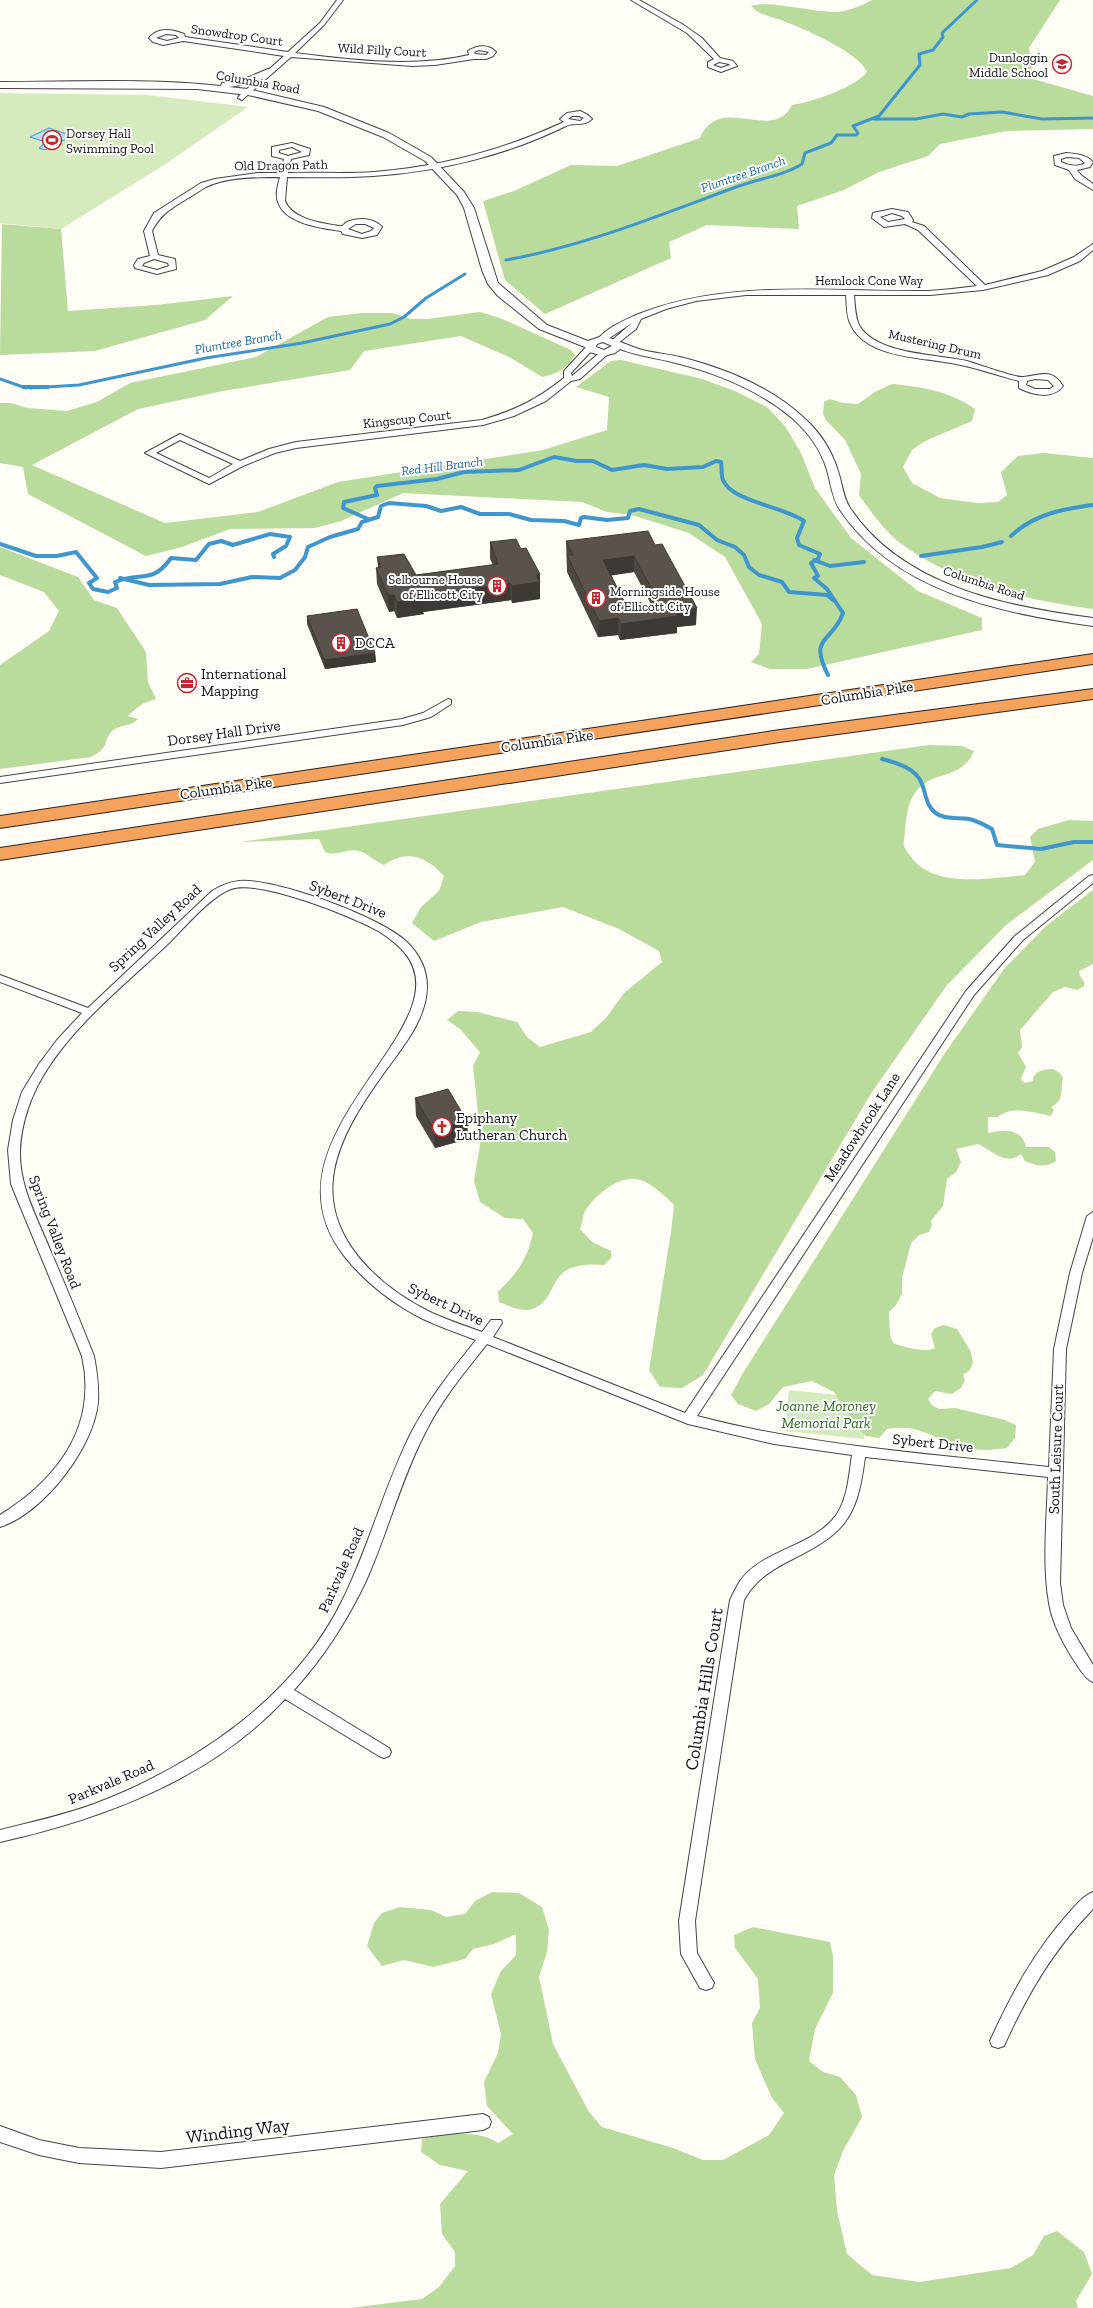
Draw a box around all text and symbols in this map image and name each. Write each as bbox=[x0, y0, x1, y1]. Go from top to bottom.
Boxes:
street label: Snowdrop Court bbox=[190, 21, 284, 49]
street label: Wild Filly Court bbox=[337, 40, 427, 60]
place label: Dunloggin Middle School bbox=[969, 50, 1049, 80]
school or university icon: Dunloggin Middle School bbox=[1051, 53, 1073, 75]
street label: Columbia Road bbox=[215, 67, 301, 97]
place label: Dorsey Hall Swimming Pool bbox=[66, 126, 155, 156]
sports icon: Dorsey Hall Swimming Pool bbox=[41, 129, 63, 151]
water label: Plumtree Branch bbox=[699, 152, 788, 195]
street label: Old Dragon Path bbox=[234, 157, 329, 173]
street label: Hemlock Cone Way bbox=[815, 273, 923, 288]
street label: Mustering Drum bbox=[887, 326, 984, 362]
water label: Plumtree Branch bbox=[193, 327, 283, 357]
street label: Kingscup Court bbox=[362, 407, 452, 431]
water label: Red Hill Branch bbox=[400, 453, 484, 478]
street label: Columbia Road bbox=[941, 563, 1027, 603]
place label: Selbourne House of Ellicott City bbox=[388, 572, 483, 602]
building icon: Selbourne House of Ellicott City bbox=[486, 575, 508, 597]
place label: Morningside House of Ellicott City bbox=[610, 584, 720, 614]
building icon: Morningside House of Ellicott City bbox=[585, 587, 607, 609]
building icon: DCCA bbox=[330, 632, 352, 654]
place label: DCCA bbox=[355, 634, 395, 652]
place label: International Mapping bbox=[201, 665, 286, 700]
office icon: International Mapping bbox=[176, 672, 198, 694]
street label: Columbia Pike bbox=[820, 677, 914, 709]
street label: Dorsey Hall Drive bbox=[166, 716, 282, 750]
street label: Columbia Pike bbox=[500, 726, 594, 756]
street label: Columbia Pike bbox=[179, 773, 273, 803]
street label: Sybert Drive bbox=[307, 876, 389, 922]
street label: Spring Valley Road bbox=[105, 880, 206, 976]
street label: Meadowbrook Lane bbox=[820, 1069, 904, 1185]
place label: Epiphany Lutheran Church bbox=[456, 1109, 568, 1144]
church icon: Epiphany Lutheran Church bbox=[431, 1116, 453, 1138]
street label: Spring Valley Road bbox=[25, 1173, 85, 1292]
street label: Sybert Drive bbox=[405, 1279, 487, 1329]
street label: South Leisure Court bbox=[1045, 1383, 1067, 1514]
park label: Joanne Moroney Memorial Park bbox=[775, 1397, 876, 1432]
street label: Sybert Drive bbox=[892, 1430, 974, 1456]
street label: Parkvale Road bbox=[314, 1524, 368, 1615]
street label: Columbia Hills Court bbox=[680, 1606, 728, 1772]
street label: Parkvale Road bbox=[65, 1756, 157, 1808]
street label: Winding Way bbox=[185, 2114, 292, 2148]

